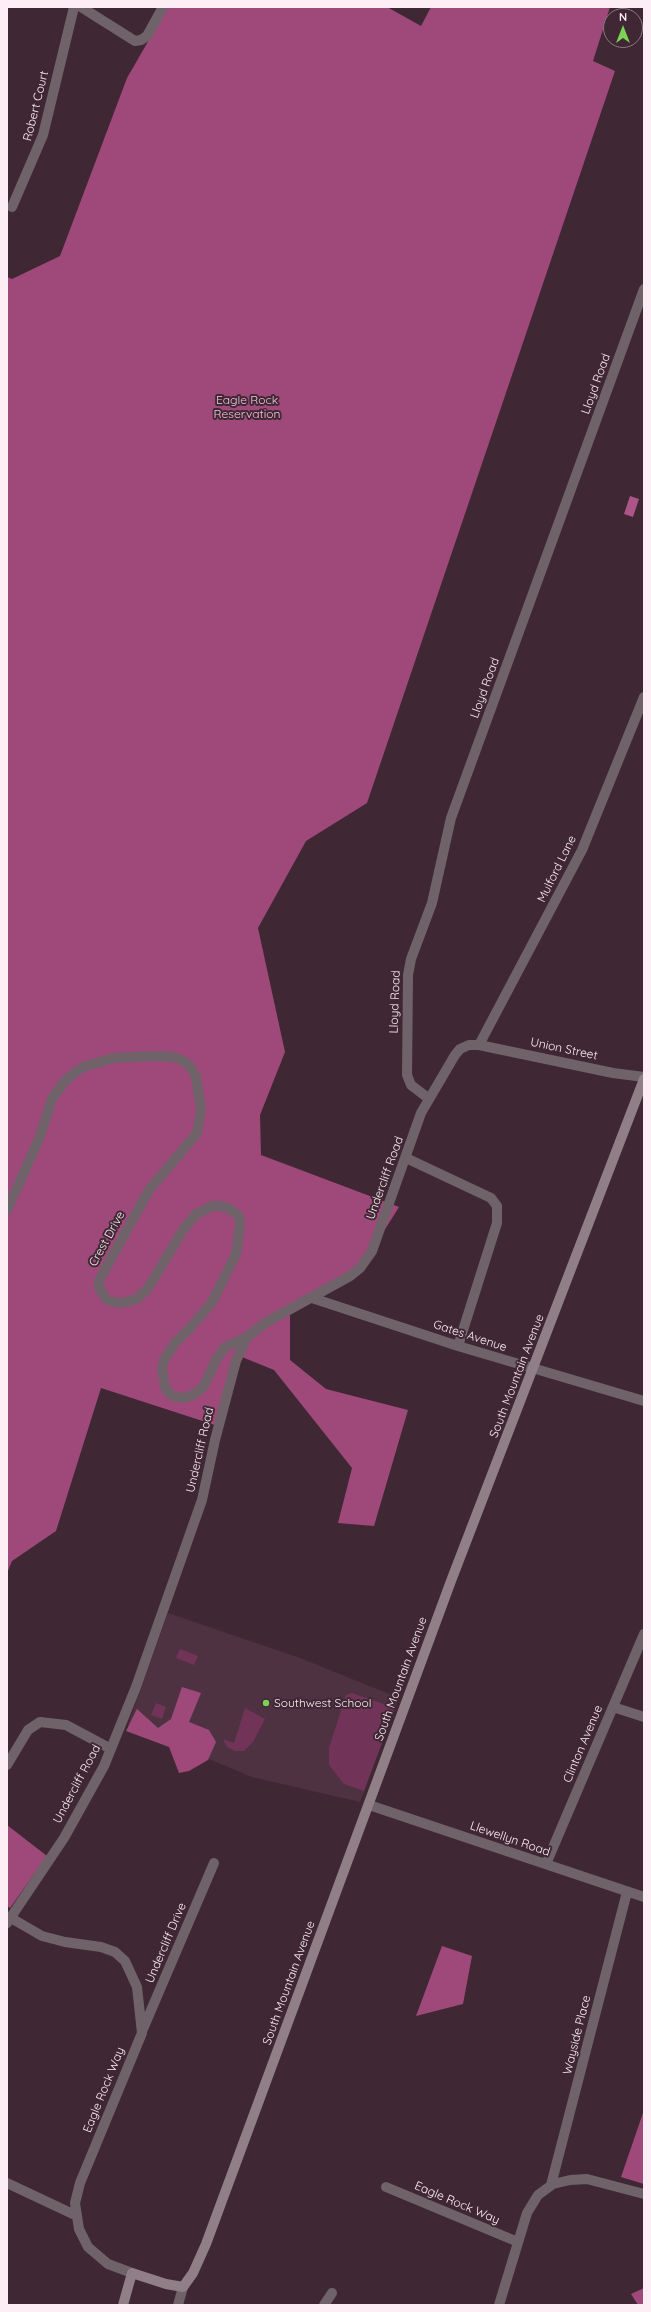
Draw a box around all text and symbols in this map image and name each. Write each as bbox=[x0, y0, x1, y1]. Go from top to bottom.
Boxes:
north arrow bbox=[603, 8, 643, 48]
text: N bbox=[619, 10, 627, 24]
street label: Robert Court bbox=[20, 69, 52, 143]
street label: Lloyd Road bbox=[578, 352, 614, 416]
park label: Eagle Rock Reservation bbox=[214, 393, 280, 421]
street label: Lloyd Road bbox=[467, 656, 503, 720]
street label: Mulford Lane bbox=[535, 833, 579, 905]
street label: Lloyd Road bbox=[387, 970, 403, 1034]
street label: Union Street bbox=[529, 1035, 599, 1063]
street label: Undercliff Road bbox=[363, 1135, 407, 1221]
street label: Crest Drive bbox=[86, 1209, 128, 1269]
street label: South Mountain Avenue bbox=[487, 1312, 547, 1440]
street label: Gates Avenue bbox=[431, 1317, 509, 1355]
street label: Undercliff Road bbox=[183, 1406, 217, 1494]
street label: South Mountain Avenue bbox=[372, 1615, 430, 1743]
place label: Southwest School bbox=[274, 1696, 372, 1710]
marker: Southwest School bbox=[261, 1698, 271, 1708]
street label: Clinton Avenue bbox=[560, 1703, 606, 1785]
street label: Undercliff Road bbox=[50, 1742, 104, 1826]
street label: Llewellyn Road bbox=[468, 1819, 552, 1859]
street label: Undercliff Drive bbox=[143, 1900, 189, 1986]
street label: South Mountain Avenue bbox=[260, 1919, 318, 2047]
street label: Wayside Place bbox=[560, 1994, 594, 2076]
street label: Eagle Rock Way bbox=[80, 2045, 128, 2135]
street label: Eagle Rock Way bbox=[412, 2179, 502, 2227]

